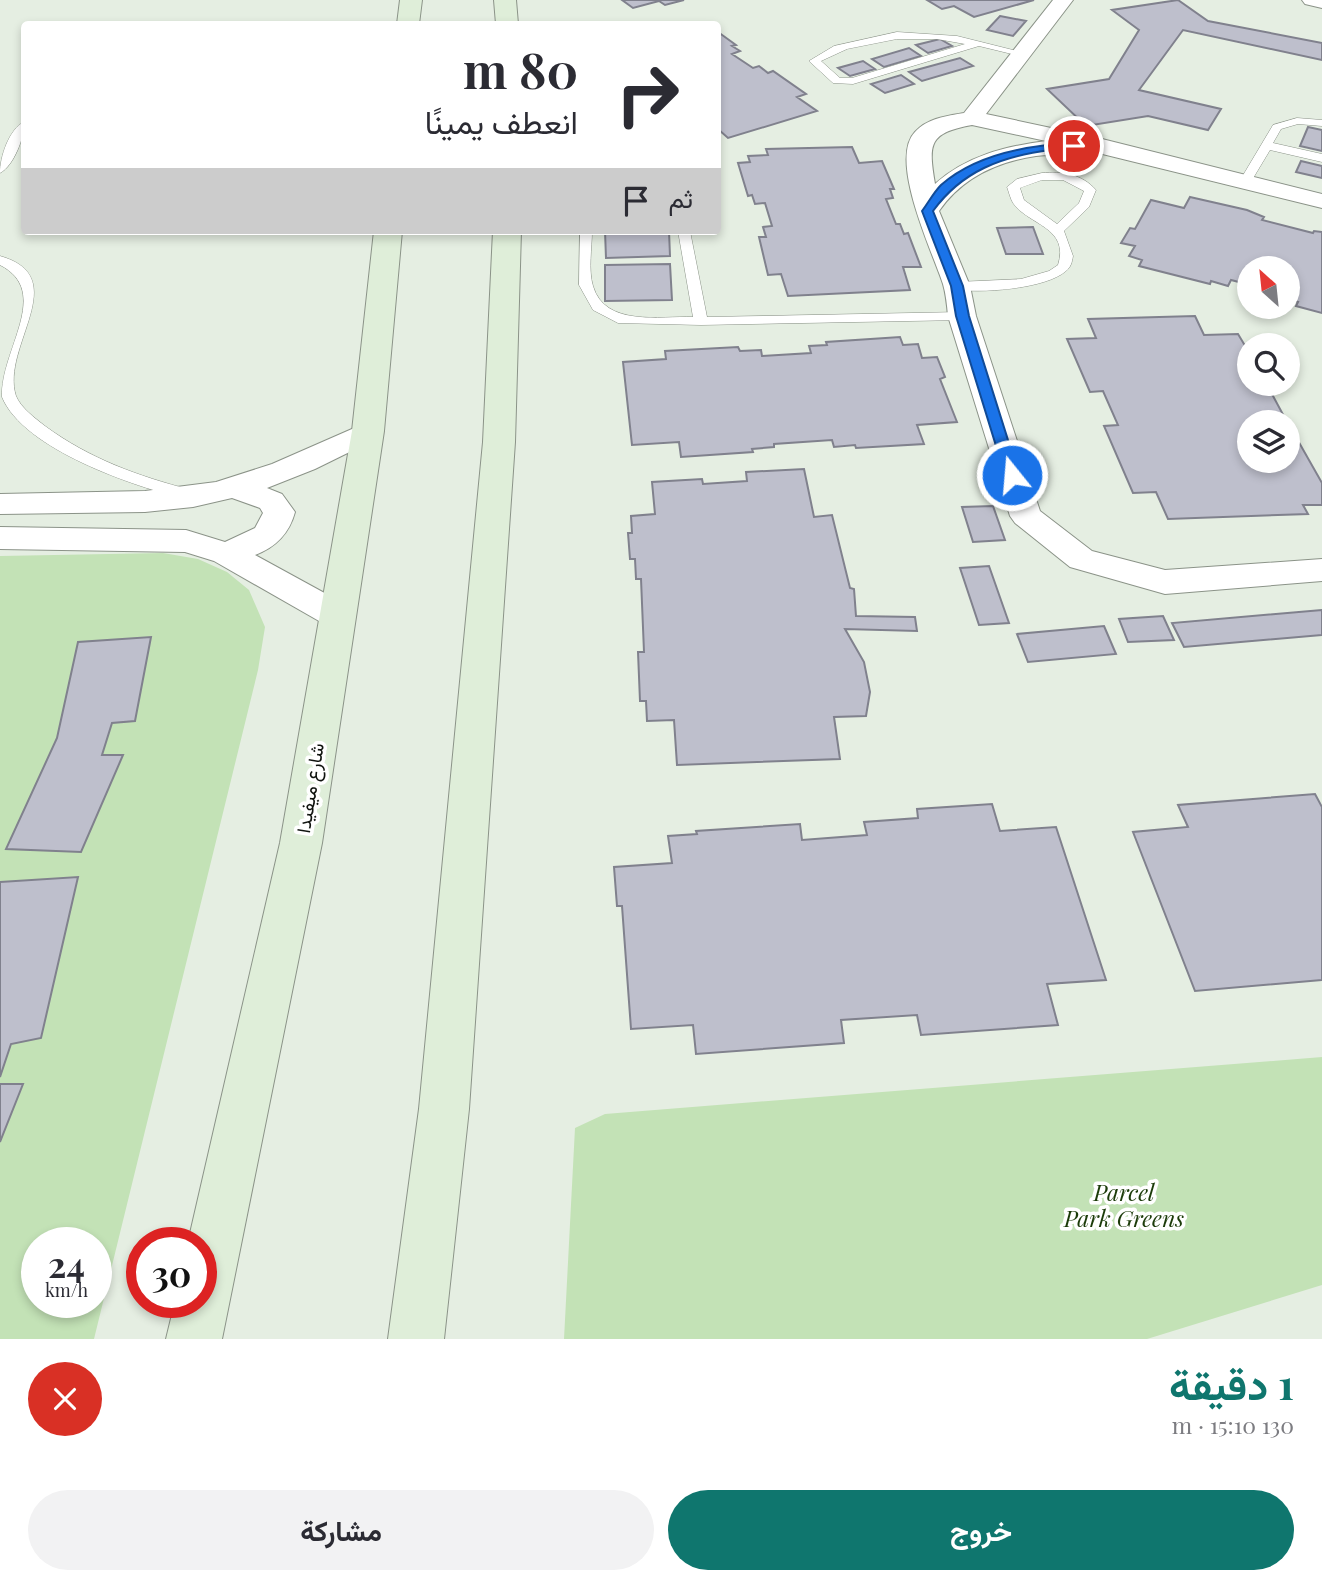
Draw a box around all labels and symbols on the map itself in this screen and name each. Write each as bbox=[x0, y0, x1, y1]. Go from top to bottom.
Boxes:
pin bbox=[1044, 116, 1104, 176]
north arrow bbox=[1237, 256, 1300, 318]
position arrow bbox=[975, 438, 1049, 512]
street label: شارع ميفيدا bbox=[289, 741, 330, 835]
park label: Parcel Park Greens bbox=[1063, 1176, 1184, 1233]
speed limit sign: 30 bbox=[126, 1227, 217, 1318]

